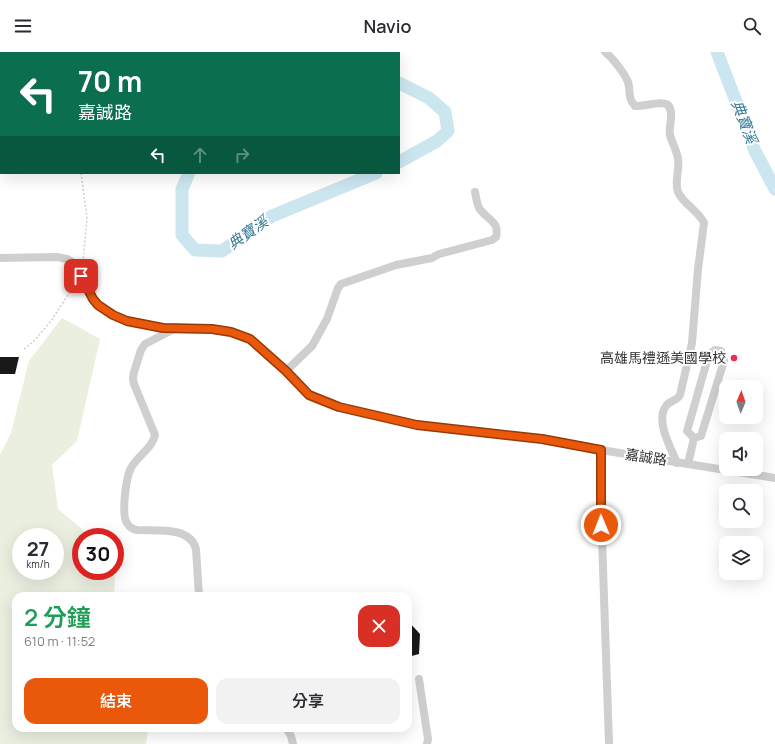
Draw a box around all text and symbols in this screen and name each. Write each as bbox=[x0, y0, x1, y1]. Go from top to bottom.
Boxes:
text: Navio bbox=[363, 14, 412, 38]
icon: menu bbox=[12, 15, 34, 37]
icon: search bbox=[741, 15, 763, 37]
text: 70 m bbox=[78, 62, 142, 100]
icon: left bbox=[12, 68, 64, 120]
water label: 典寶溪 bbox=[727, 97, 763, 148]
text: 嘉誠路 bbox=[78, 100, 132, 124]
icon: left bbox=[147, 144, 169, 166]
icon: ahead bbox=[189, 144, 211, 166]
icon: right bbox=[231, 144, 253, 166]
water label: 典寶溪 bbox=[223, 210, 274, 254]
pin bbox=[64, 259, 98, 293]
icon: arrive bbox=[70, 265, 92, 287]
place label: 高雄馬禮遜美國學校 bbox=[600, 348, 726, 367]
marker: 高雄馬禮遜美國學校 bbox=[729, 353, 739, 363]
north arrow bbox=[719, 380, 763, 424]
map controls bbox=[719, 380, 763, 580]
button: sound bbox=[719, 432, 763, 476]
street label: 嘉誠路 bbox=[624, 444, 668, 469]
button: search bbox=[719, 484, 763, 528]
position arrow bbox=[580, 504, 622, 546]
speed limit sign: 30 bbox=[72, 528, 124, 580]
text: 27 bbox=[27, 535, 49, 562]
button: layers bbox=[719, 536, 763, 580]
text: km/h bbox=[26, 557, 50, 571]
text: 2 分鐘 bbox=[24, 600, 91, 633]
button: close bbox=[358, 605, 400, 647]
text: 610 m · 11:52 bbox=[24, 632, 95, 650]
button: 結束 bbox=[24, 678, 208, 724]
button: 分享 bbox=[216, 678, 400, 724]

